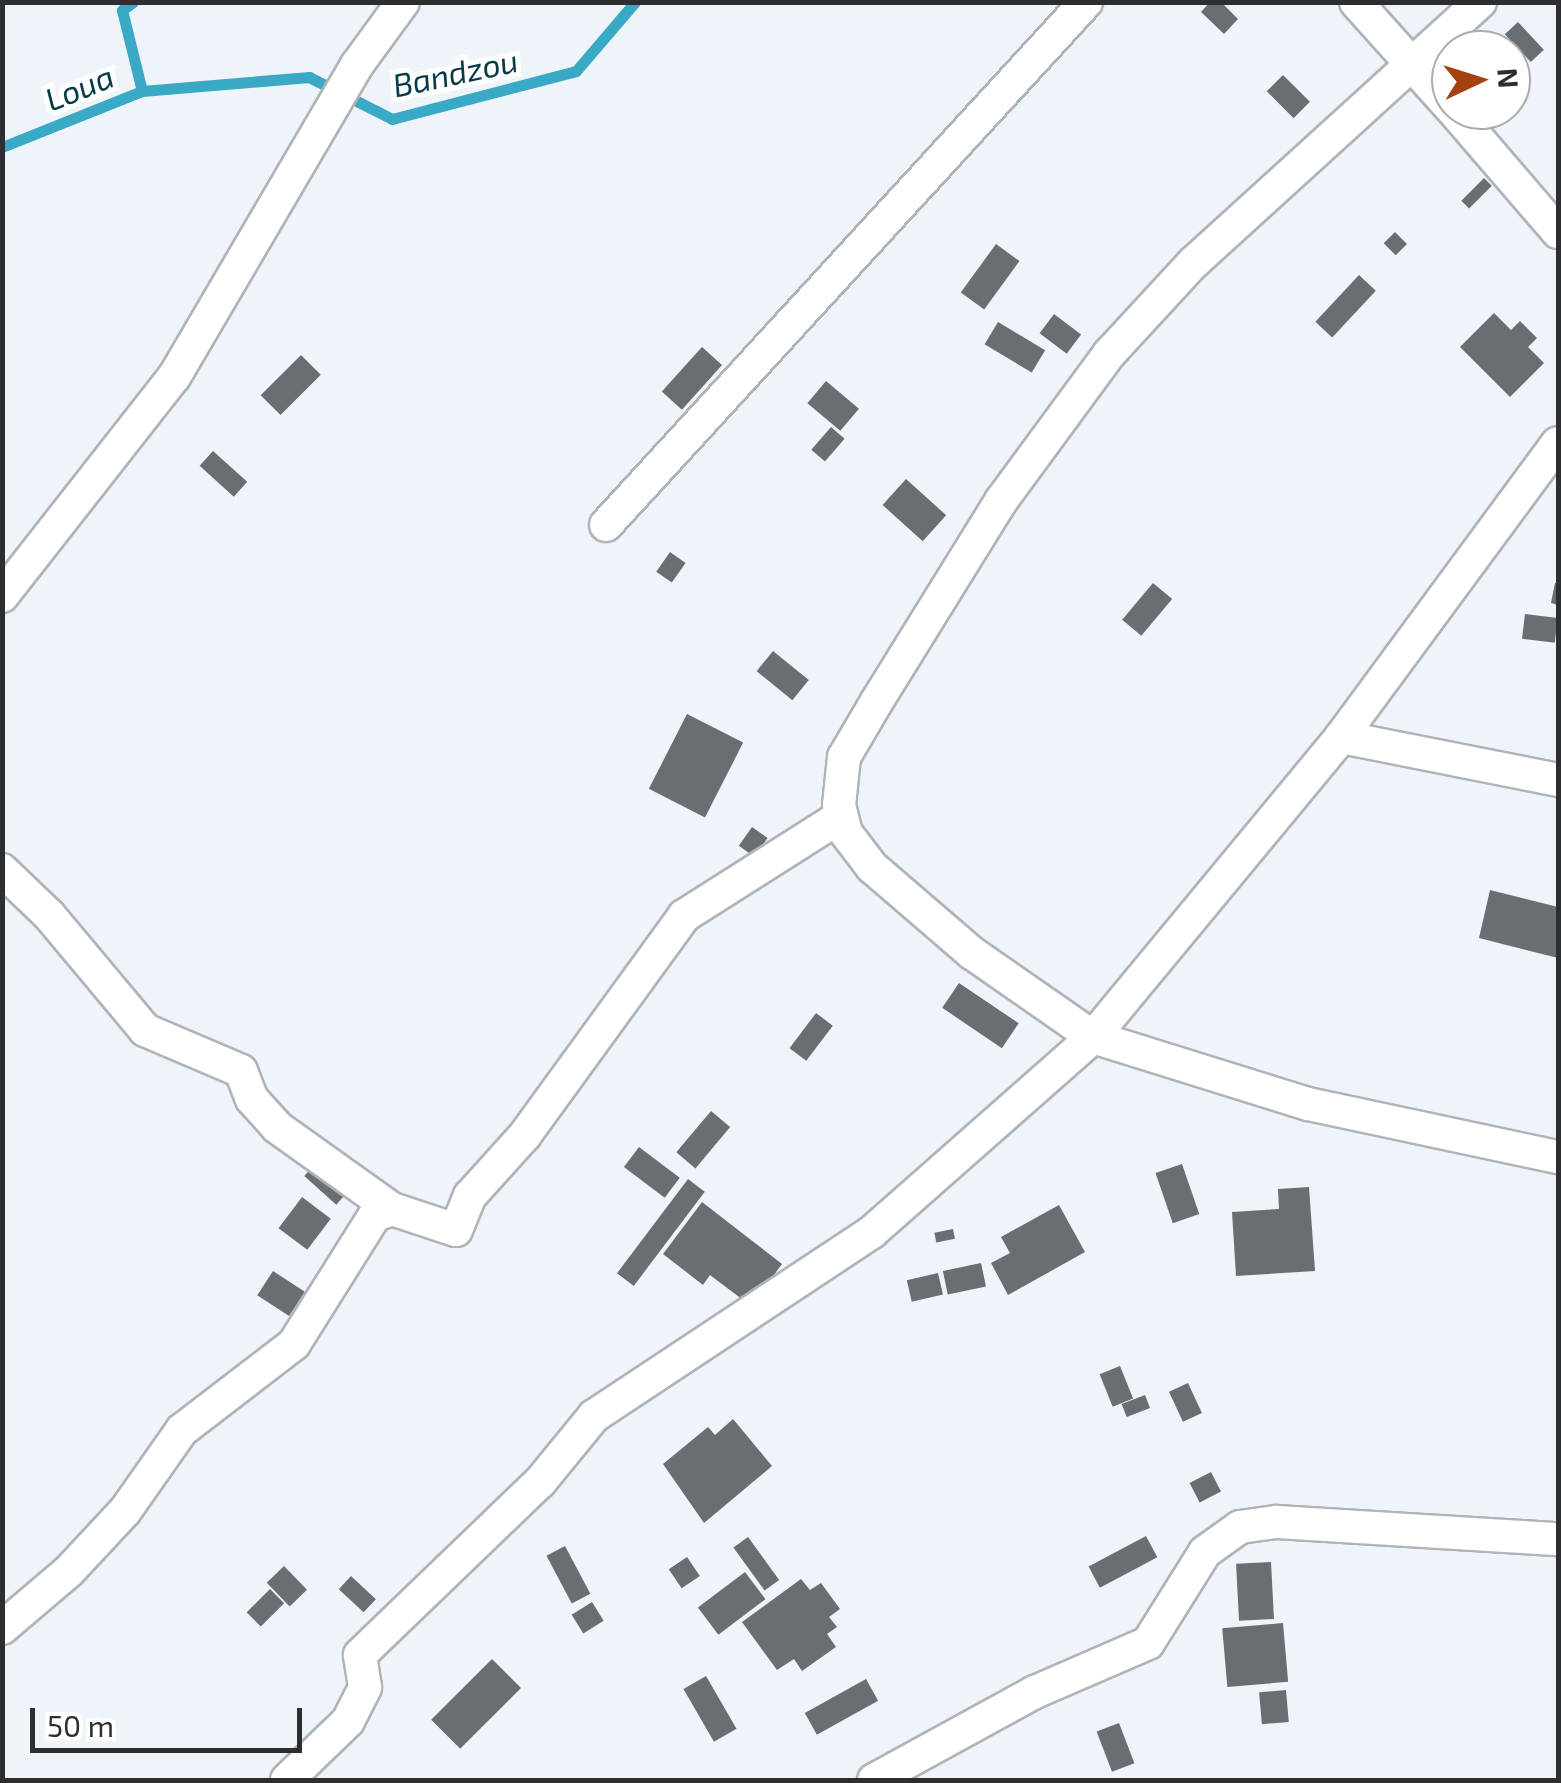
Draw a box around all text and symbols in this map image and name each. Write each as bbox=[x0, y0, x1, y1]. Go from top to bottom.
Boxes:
north arrow bbox=[1431, 30, 1531, 130]
water label: Bandzou bbox=[389, 40, 521, 104]
water label: Loua bbox=[39, 56, 119, 118]
text: N bbox=[1491, 67, 1527, 89]
scale bar bbox=[35, 1688, 308, 1750]
text: 50 m bbox=[47, 1707, 114, 1743]

